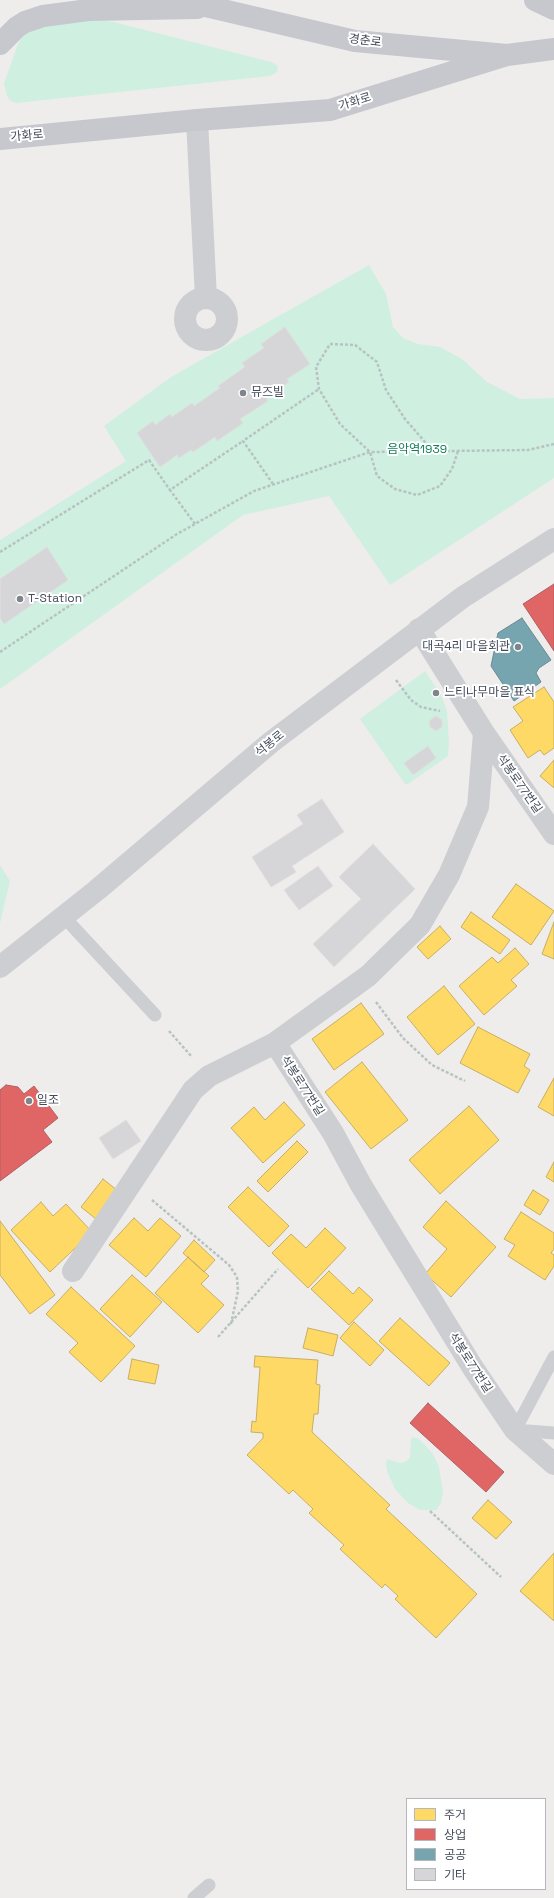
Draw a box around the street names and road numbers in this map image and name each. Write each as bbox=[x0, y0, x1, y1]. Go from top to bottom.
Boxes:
street label: 경춘로 bbox=[348, 32, 382, 50]
street label: 가화로 bbox=[337, 90, 373, 114]
street label: 가화로 bbox=[10, 127, 44, 145]
street label: 석봉로 bbox=[253, 728, 287, 760]
street label: 석봉로77번길 bbox=[493, 752, 545, 816]
street label: 석봉로77번길 bbox=[277, 1053, 327, 1119]
street label: 석봉로77번길 bbox=[445, 1330, 495, 1396]

